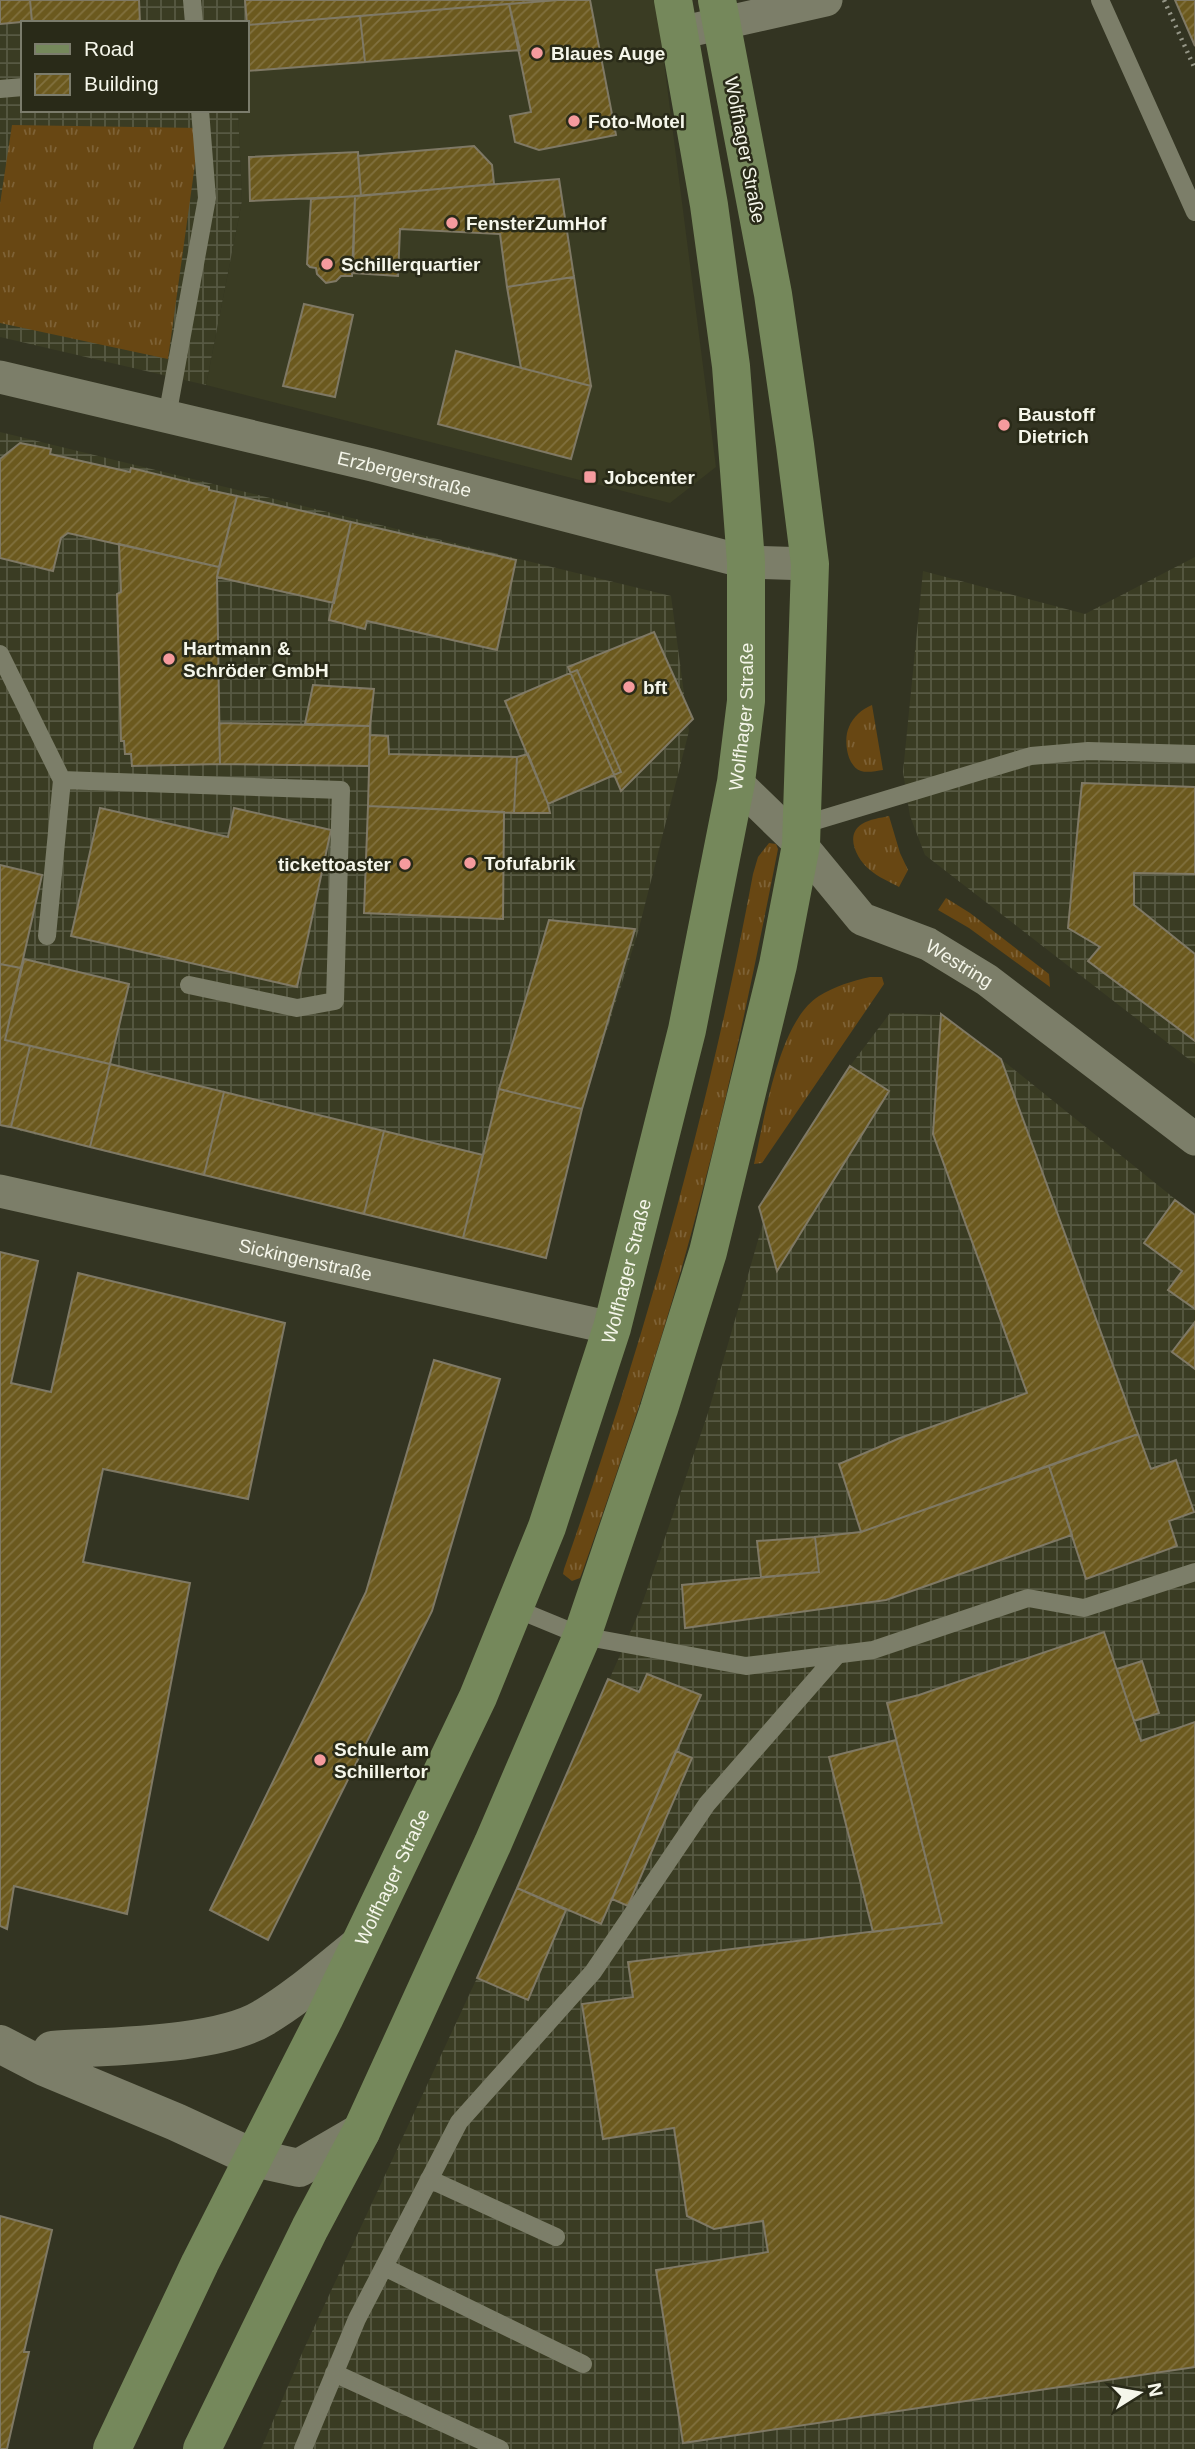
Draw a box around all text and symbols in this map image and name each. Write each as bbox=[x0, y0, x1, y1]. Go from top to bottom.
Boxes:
legend bbox=[21, 21, 248, 112]
text: Road bbox=[84, 37, 134, 60]
place label: Blaues Auge bbox=[551, 43, 665, 64]
marker: Blaues Auge bbox=[529, 45, 545, 61]
text: Building bbox=[84, 72, 159, 95]
street label: Wolfhager Straße bbox=[721, 75, 769, 225]
place label: Foto-Motel bbox=[588, 111, 685, 132]
marker: Foto-Motel bbox=[566, 113, 582, 129]
place label: FensterZumHof bbox=[466, 213, 607, 234]
marker: FensterZumHof bbox=[444, 215, 460, 231]
place label: Schillerquartier bbox=[341, 254, 481, 275]
marker: Schillerquartier bbox=[319, 256, 335, 272]
place label: Baustoff Dietrich bbox=[1018, 404, 1096, 447]
marker: Baustoff Dietrich bbox=[996, 417, 1012, 433]
street label: Erzbergerstraße bbox=[336, 447, 474, 501]
place label: Jobcenter bbox=[604, 467, 695, 488]
marker: Jobcenter bbox=[582, 469, 598, 485]
place label: Hartmann & Schröder GmbH bbox=[183, 638, 329, 681]
street label: Wolfhager Straße bbox=[725, 643, 757, 792]
marker: Hartmann & Schröder GmbH bbox=[161, 651, 177, 667]
place label: bft bbox=[643, 677, 668, 698]
marker: bft bbox=[621, 679, 637, 695]
place label: Tofufabrik bbox=[484, 853, 576, 874]
place label: tickettoaster bbox=[278, 854, 392, 875]
marker: Tofufabrik bbox=[462, 855, 478, 871]
marker: tickettoaster bbox=[397, 856, 413, 872]
street label: Westring bbox=[922, 935, 997, 992]
street label: Wolfhager Straße bbox=[597, 1196, 655, 1346]
street label: Sickingenstraße bbox=[237, 1234, 374, 1285]
place label: Schule am Schillertor bbox=[334, 1739, 429, 1782]
marker: Schule am Schillertor bbox=[312, 1752, 328, 1768]
street label: Wolfhager Straße bbox=[350, 1805, 434, 1948]
north arrow bbox=[1104, 2358, 1174, 2428]
text: N bbox=[1144, 2381, 1167, 2399]

